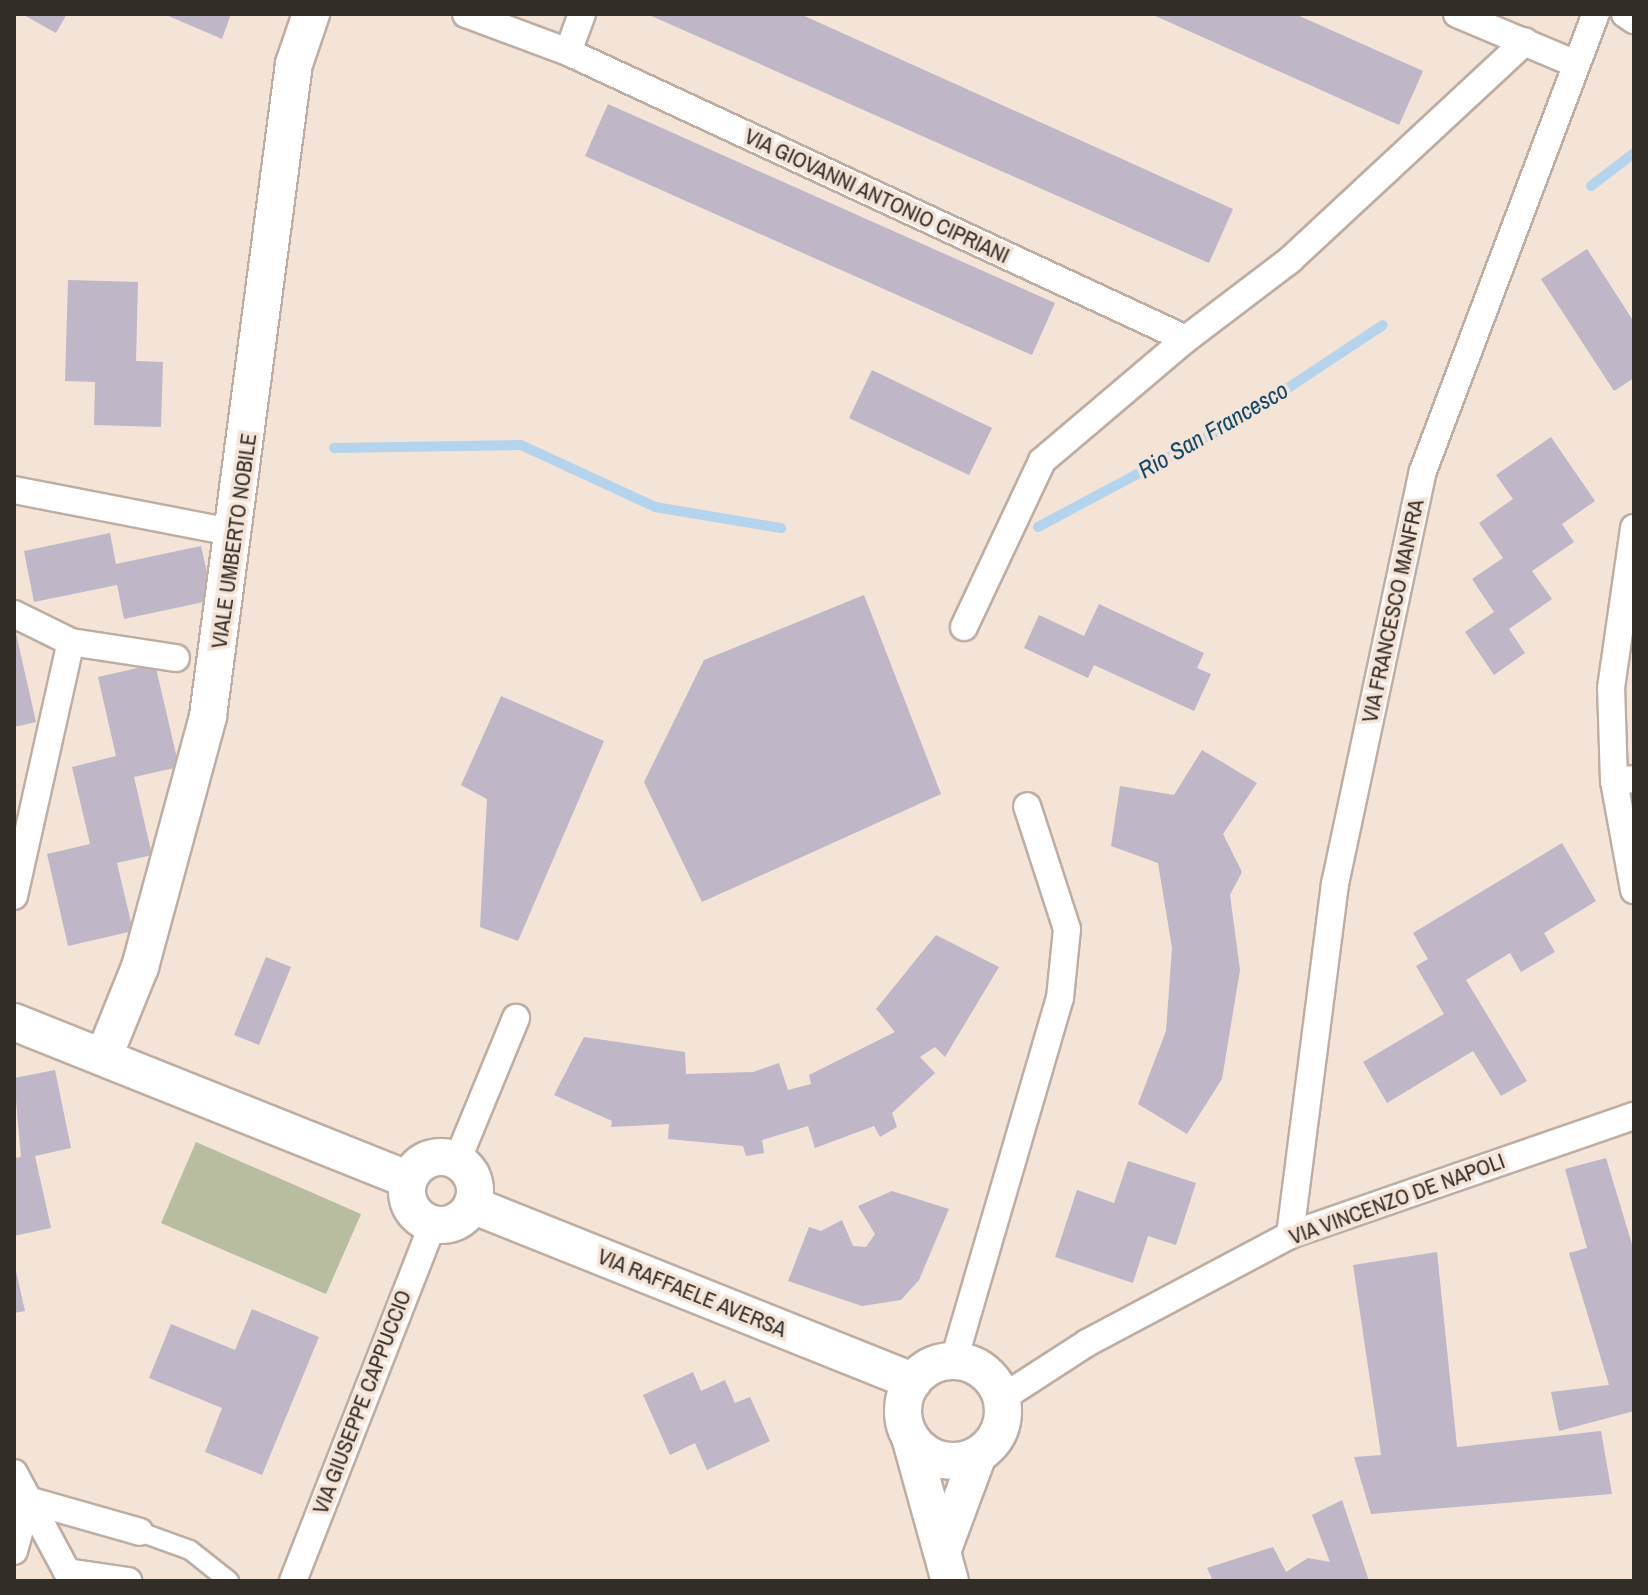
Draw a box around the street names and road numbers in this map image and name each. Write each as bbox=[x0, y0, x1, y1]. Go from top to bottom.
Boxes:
street label: VIA GIOVANNI ANTONIO CIPRIANI bbox=[740, 123, 1014, 269]
street label: VIALE UMBERTO NOBILE bbox=[206, 432, 262, 650]
street label: VIA FRANCESCO MANFRA bbox=[1356, 496, 1430, 726]
street label: VIA VINCENZO DE NAPOLI bbox=[1285, 1148, 1509, 1250]
street label: VIA RAFFAELE AVERSA bbox=[593, 1243, 791, 1343]
street label: VIA GIUSEPPE CAPPUCCIO bbox=[307, 1286, 417, 1518]

